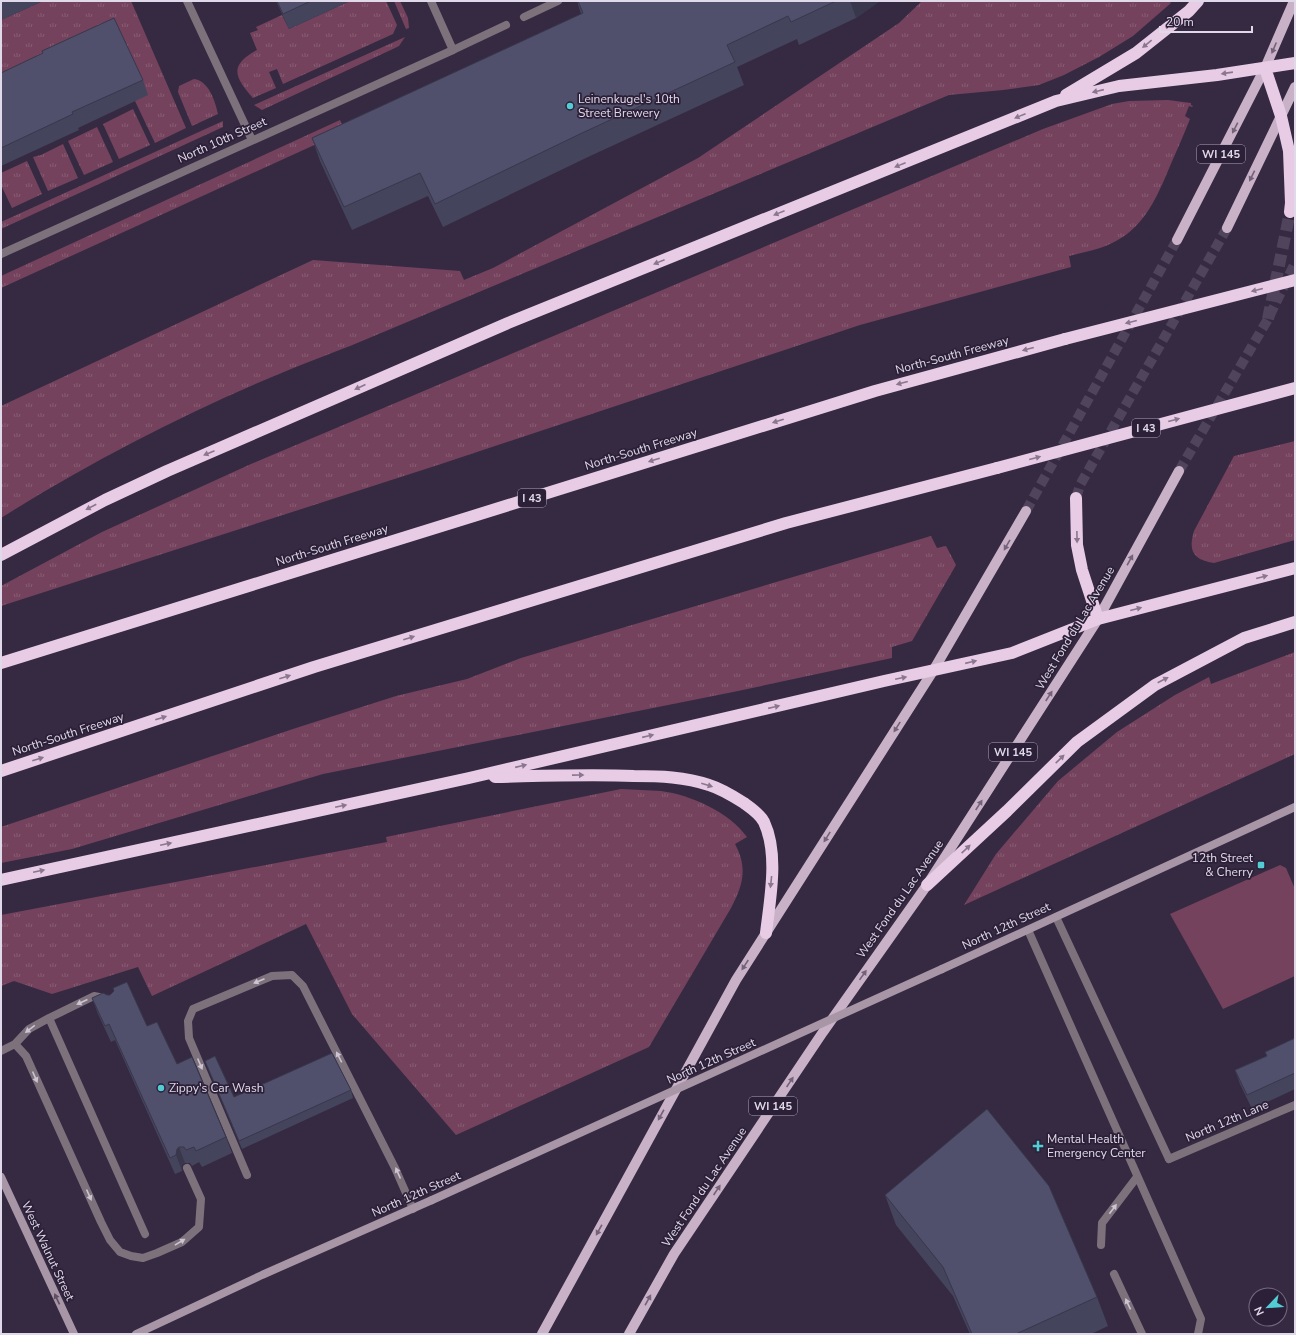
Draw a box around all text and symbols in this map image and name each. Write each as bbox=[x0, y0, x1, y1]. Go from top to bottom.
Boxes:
scale bar bbox=[1160, 8, 1252, 34]
text: 20 m bbox=[1166, 14, 1194, 30]
one-way arrow bbox=[1142, 40, 1153, 49]
one-way arrow bbox=[1271, 42, 1277, 53]
one-way arrow bbox=[1221, 70, 1233, 77]
one-way arrow bbox=[1092, 89, 1104, 95]
place label: Leinenkugel's 10th Street Brewery bbox=[578, 91, 680, 121]
marker: Leinenkugel's 10th Street Brewery bbox=[565, 101, 575, 111]
street label: North 10th Street bbox=[175, 113, 270, 167]
one-way arrow bbox=[1014, 113, 1026, 119]
one-way arrow bbox=[1231, 122, 1238, 134]
road number: WI 145 bbox=[1197, 145, 1245, 163]
one-way arrow bbox=[893, 162, 905, 168]
one-way arrow bbox=[1248, 170, 1255, 182]
one-way arrow bbox=[773, 211, 785, 217]
one-way arrow bbox=[653, 259, 664, 265]
one-way arrow bbox=[1251, 287, 1263, 293]
one-way arrow bbox=[1125, 320, 1138, 326]
street label: North-South Freeway bbox=[894, 332, 1011, 378]
one-way arrow bbox=[1022, 347, 1034, 353]
one-way arrow bbox=[896, 380, 908, 386]
one-way arrow bbox=[354, 384, 366, 390]
one-way arrow bbox=[1168, 417, 1180, 423]
one-way arrow bbox=[772, 418, 784, 424]
road number: I 43 bbox=[1132, 419, 1160, 437]
street label: North-South Freeway bbox=[583, 424, 700, 474]
one-way arrow bbox=[203, 450, 215, 456]
one-way arrow bbox=[1029, 454, 1041, 460]
one-way arrow bbox=[647, 457, 659, 463]
road number: I 43 bbox=[518, 489, 546, 507]
one-way arrow bbox=[85, 504, 97, 511]
street label: North-South Freeway bbox=[274, 520, 391, 570]
one-way arrow bbox=[1073, 531, 1080, 543]
one-way arrow bbox=[1003, 539, 1010, 551]
one-way arrow bbox=[1127, 555, 1134, 566]
street label: West Fond du Lac Avenue bbox=[1032, 563, 1118, 693]
one-way arrow bbox=[1256, 573, 1268, 579]
one-way arrow bbox=[1130, 606, 1142, 612]
one-way arrow bbox=[403, 635, 415, 641]
one-way arrow bbox=[965, 659, 977, 665]
one-way arrow bbox=[279, 673, 291, 679]
one-way arrow bbox=[895, 674, 907, 680]
one-way arrow bbox=[1157, 677, 1169, 683]
one-way arrow bbox=[1046, 690, 1053, 702]
one-way arrow bbox=[768, 704, 780, 710]
street label: North-South Freeway bbox=[10, 708, 127, 760]
one-way arrow bbox=[156, 714, 168, 720]
one-way arrow bbox=[893, 722, 901, 732]
one-way arrow bbox=[641, 733, 654, 739]
road number: WI 145 bbox=[989, 743, 1037, 761]
one-way arrow bbox=[1055, 754, 1065, 764]
one-way arrow bbox=[32, 755, 44, 761]
one-way arrow bbox=[515, 763, 527, 769]
one-way arrow bbox=[572, 772, 585, 778]
one-way arrow bbox=[702, 782, 714, 788]
one-way arrow bbox=[975, 800, 983, 810]
one-way arrow bbox=[335, 802, 347, 808]
one-way arrow bbox=[824, 831, 831, 843]
street label: West Fond du Lac Avenue bbox=[853, 837, 947, 961]
one-way arrow bbox=[160, 840, 172, 846]
one-way arrow bbox=[961, 844, 971, 853]
place label: 12th Street & Cherry bbox=[1192, 850, 1254, 880]
marker: 12th Street & Cherry bbox=[1256, 860, 1266, 870]
one-way arrow bbox=[33, 868, 45, 874]
one-way arrow bbox=[768, 876, 775, 888]
street label: North 12th Street bbox=[959, 898, 1053, 953]
one-way arrow bbox=[741, 960, 749, 970]
one-way arrow bbox=[859, 970, 867, 980]
one-way arrow bbox=[252, 979, 264, 985]
one-way arrow bbox=[76, 999, 87, 1005]
one-way arrow bbox=[25, 1025, 36, 1033]
street label: North 12th Street bbox=[664, 1034, 759, 1088]
one-way arrow bbox=[336, 1051, 343, 1063]
one-way arrow bbox=[198, 1059, 204, 1071]
one-way arrow bbox=[32, 1071, 38, 1082]
one-way arrow bbox=[786, 1076, 793, 1088]
place label: Zippy's Car Wash bbox=[169, 1080, 264, 1096]
marker: Zippy's Car Wash bbox=[156, 1083, 166, 1093]
street label: North 12th Lane bbox=[1183, 1096, 1271, 1146]
road number: WI 145 bbox=[749, 1097, 797, 1115]
one-way arrow bbox=[658, 1110, 665, 1121]
street label: West Fond du Lac Avenue bbox=[658, 1124, 750, 1250]
place label: Mental Health Emergency Center bbox=[1047, 1131, 1146, 1161]
marker: Mental Health Emergency Center bbox=[1032, 1140, 1044, 1152]
street label: North 12th Street bbox=[369, 1167, 464, 1221]
one-way arrow bbox=[395, 1168, 401, 1179]
one-way arrow bbox=[713, 1185, 721, 1195]
one-way arrow bbox=[86, 1190, 92, 1202]
street label: West Walnut Street bbox=[18, 1199, 78, 1304]
one-way arrow bbox=[1108, 1204, 1117, 1215]
one-way arrow bbox=[596, 1224, 602, 1235]
one-way arrow bbox=[174, 1238, 186, 1245]
north arrow bbox=[1248, 1287, 1288, 1327]
one-way arrow bbox=[54, 1293, 60, 1305]
one-way arrow bbox=[645, 1294, 652, 1306]
one-way arrow bbox=[1125, 1298, 1131, 1309]
text: N bbox=[1251, 1304, 1268, 1318]

